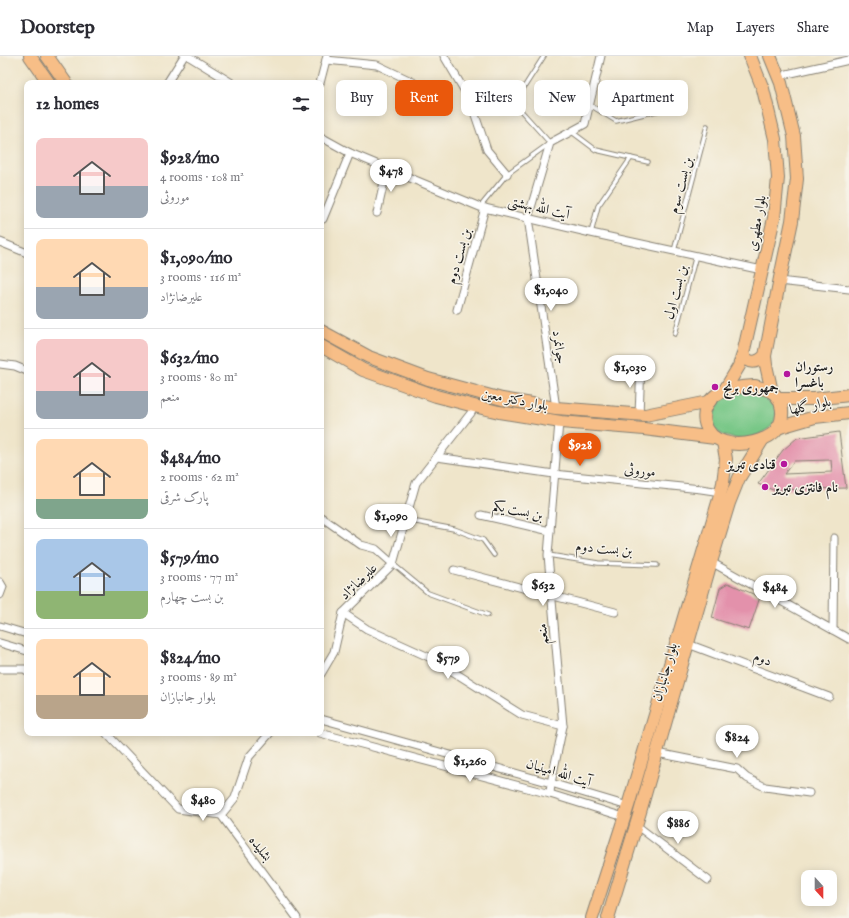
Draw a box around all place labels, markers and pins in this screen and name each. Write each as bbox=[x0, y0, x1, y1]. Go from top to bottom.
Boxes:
pin: $478 bbox=[367, 159, 415, 193]
pin: $1,040 bbox=[518, 278, 584, 312]
pin: $1,030 bbox=[597, 355, 663, 389]
place label: رستوران باغسرا bbox=[795, 358, 834, 392]
marker: رستوران باغسرا bbox=[782, 369, 792, 379]
place label: جمهوری برنج bbox=[723, 379, 779, 399]
marker: جمهوری برنج bbox=[710, 382, 720, 392]
pin: $928 bbox=[556, 433, 604, 467]
place label: قنادی تبریز bbox=[725, 456, 776, 474]
marker: قنادی تبریز bbox=[779, 459, 789, 469]
place label: نام فانتزی تبریز bbox=[771, 479, 838, 500]
marker: نام فانتزی تبریز bbox=[760, 482, 770, 492]
pin: $1,090 bbox=[358, 504, 424, 538]
pin: $632 bbox=[519, 573, 567, 607]
pin: $484 bbox=[751, 575, 799, 609]
pin: $579 bbox=[424, 646, 472, 680]
pin: $824 bbox=[713, 725, 761, 759]
pin: $1,260 bbox=[437, 749, 503, 783]
pin: $480 bbox=[179, 788, 227, 822]
pin: $886 bbox=[654, 811, 702, 845]

